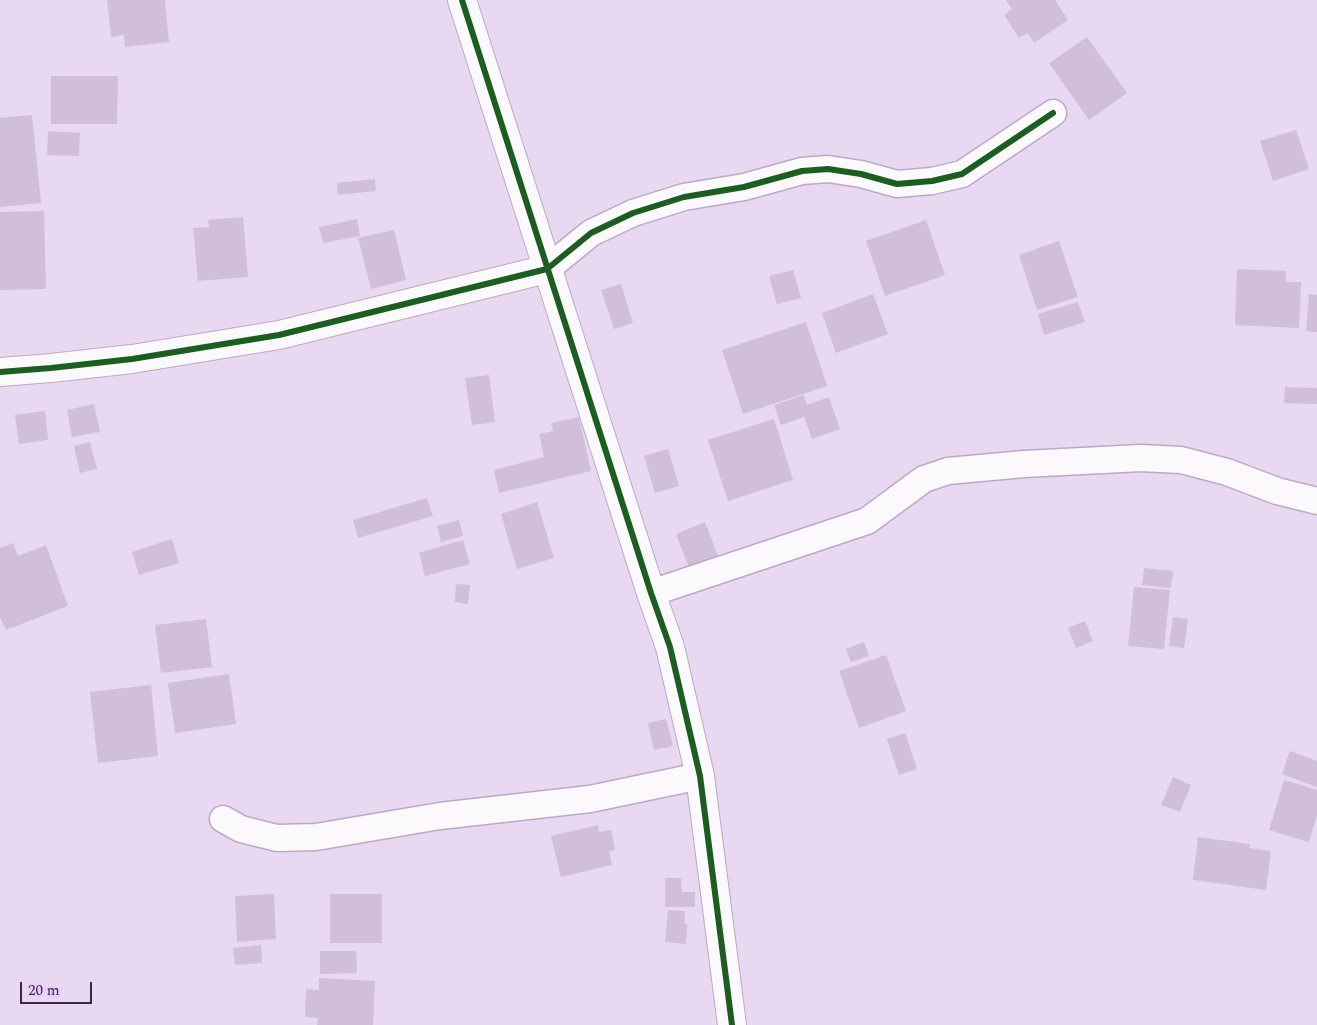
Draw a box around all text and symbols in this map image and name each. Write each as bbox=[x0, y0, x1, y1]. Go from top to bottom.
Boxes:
scale bar bbox=[22, 972, 95, 1004]
text: 20 m bbox=[28, 979, 60, 1002]

